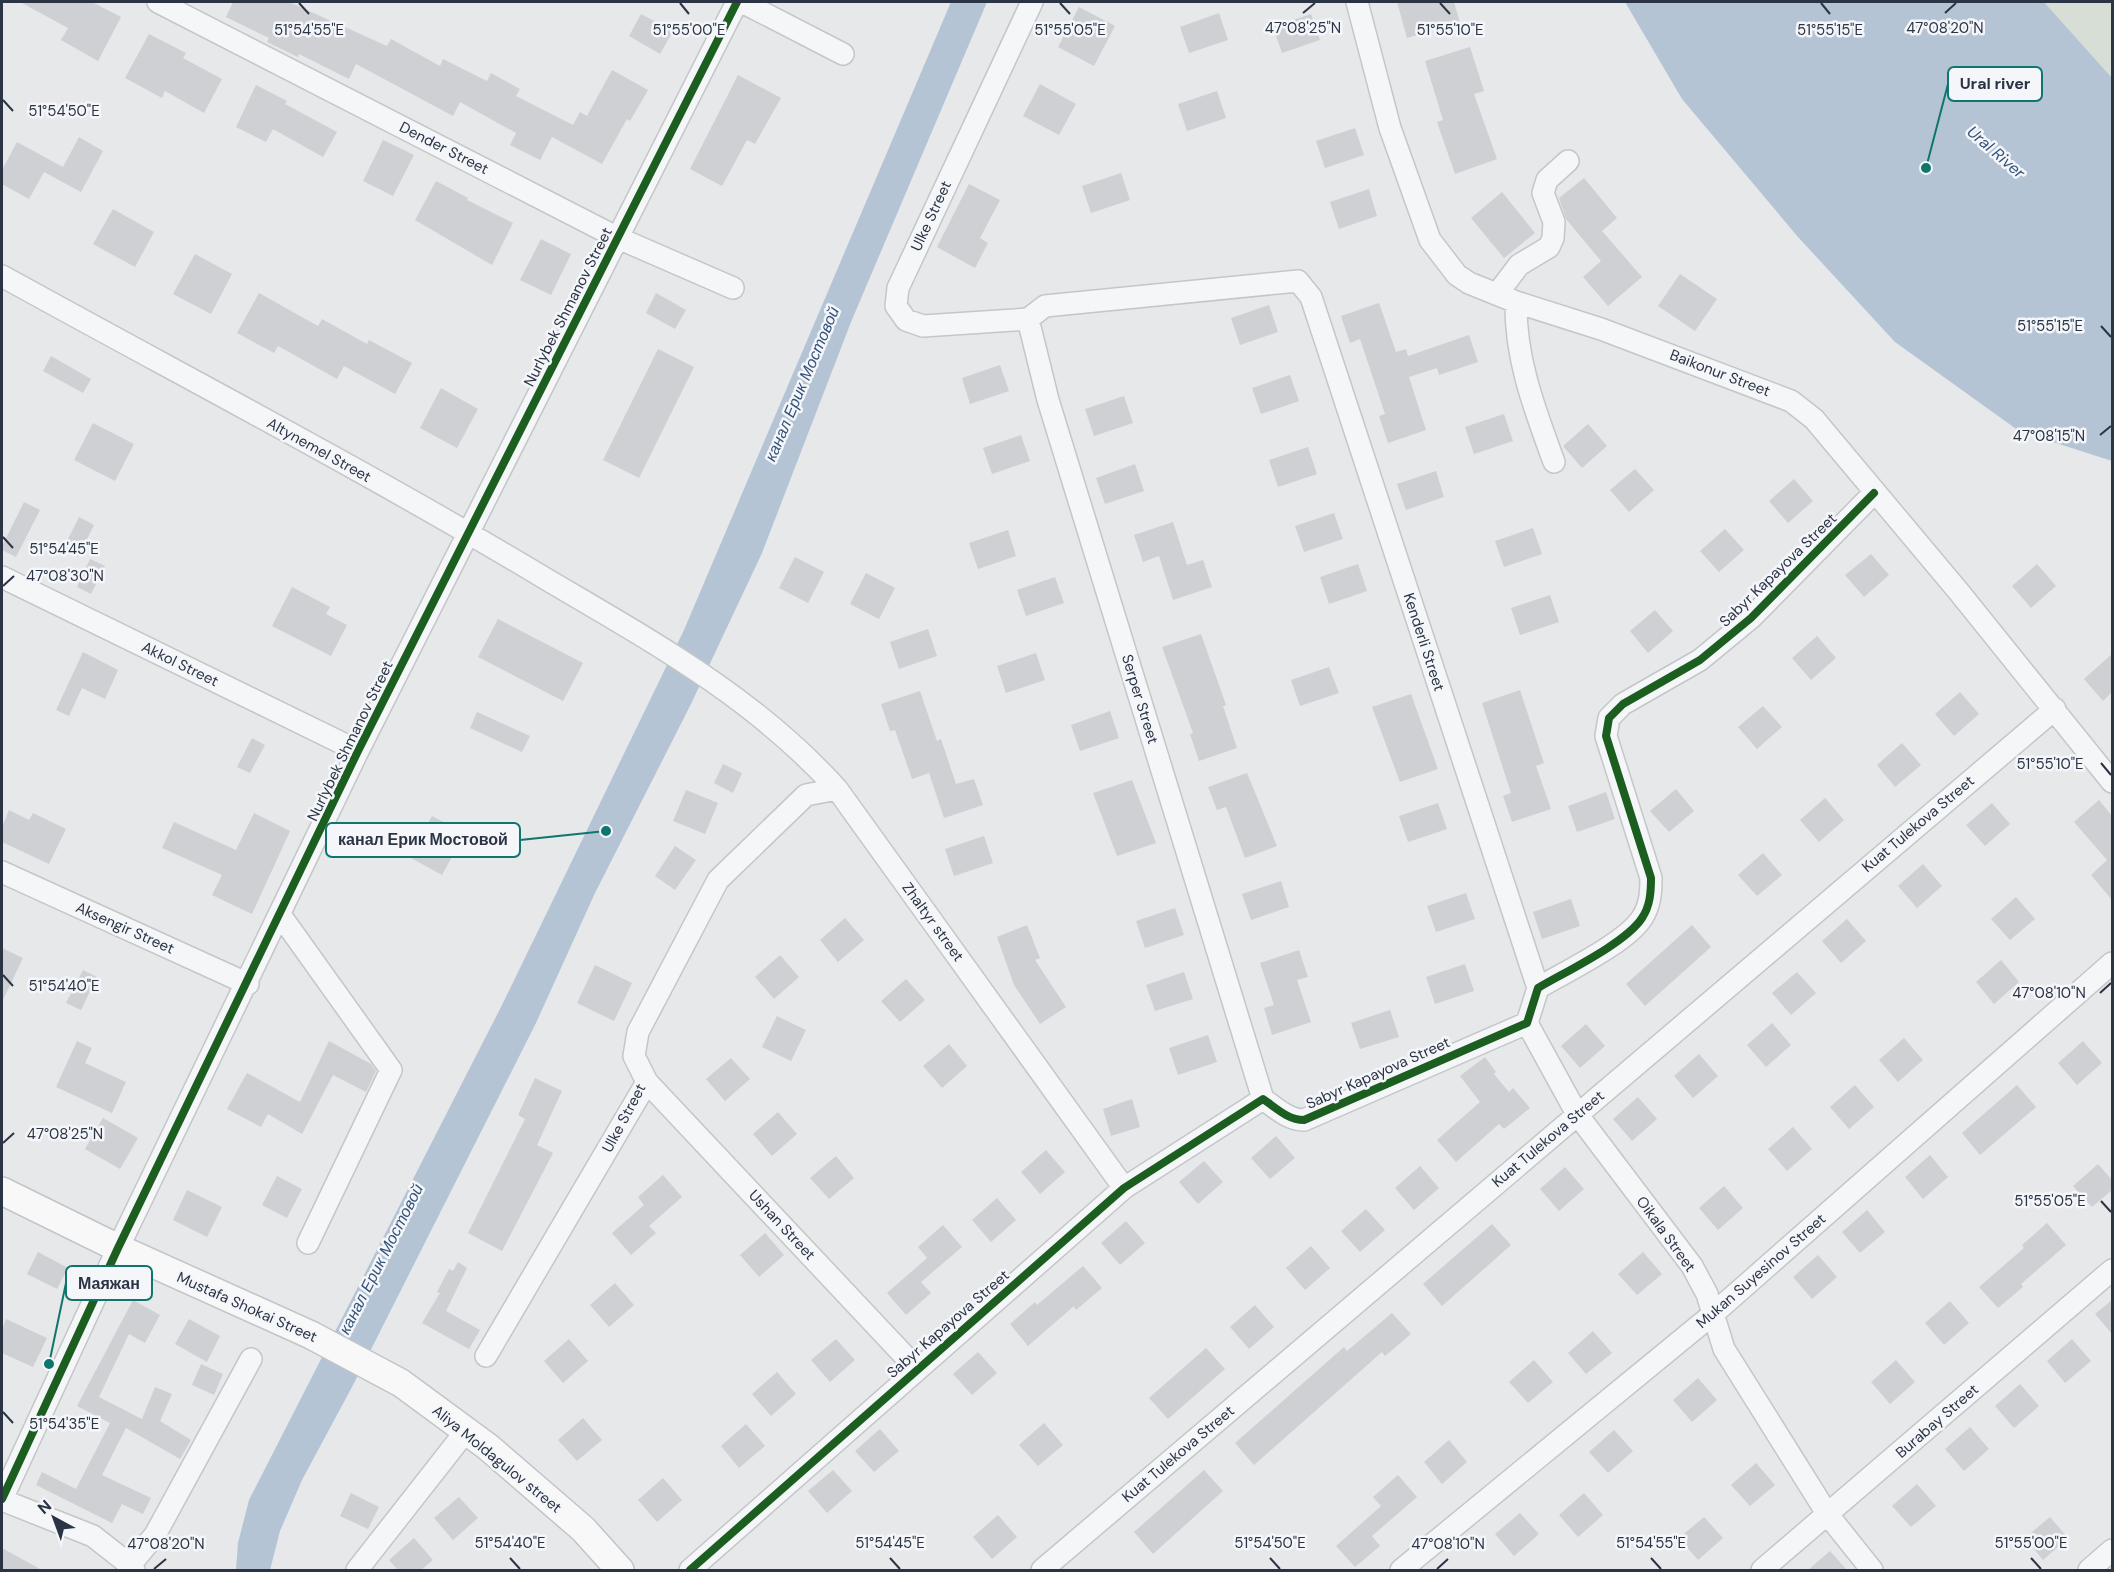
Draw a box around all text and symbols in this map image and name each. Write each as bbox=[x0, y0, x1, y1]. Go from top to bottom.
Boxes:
text: 47°08'25"N bbox=[1265, 18, 1341, 38]
text: 47°08'20"N bbox=[1906, 18, 1984, 38]
text: 51°54'55"E bbox=[274, 20, 344, 40]
text: 51°55'00"E bbox=[653, 20, 725, 40]
text: 51°55'05"E bbox=[1034, 20, 1106, 40]
text: 51°55'10"E bbox=[1416, 20, 1484, 40]
text: 51°55'15"E bbox=[1797, 20, 1863, 40]
callout: Ural river bbox=[1948, 67, 2042, 101]
text: Ural river bbox=[1960, 73, 2031, 94]
text: 51°54'50"E bbox=[28, 101, 100, 121]
street label: Dender Street bbox=[396, 117, 492, 179]
water label: Ural River bbox=[1963, 121, 2030, 184]
street label: Ulke Street bbox=[906, 178, 956, 254]
street label: Nurlybek Shmanov Street bbox=[519, 224, 617, 390]
water label: канал Ерик Мостовой bbox=[760, 303, 844, 465]
text: 51°55'15"E bbox=[2017, 316, 2083, 336]
street label: Baikonur Street bbox=[1667, 345, 1773, 401]
street label: Altynemel Street bbox=[263, 413, 375, 487]
text: 47°08'15"N bbox=[2013, 426, 2085, 446]
street label: Sabyr Kapayova Street bbox=[1715, 509, 1841, 631]
text: 51°54'45"E bbox=[29, 539, 99, 559]
text: 47°08'30"N bbox=[26, 566, 104, 586]
street label: Kenderli Street bbox=[1399, 590, 1449, 694]
street label: Akkol Street bbox=[138, 637, 222, 691]
street label: Serper Street bbox=[1117, 652, 1163, 746]
street label: Nurlybek Shmanov Street bbox=[302, 657, 398, 824]
text: 51°55'10"E bbox=[2016, 754, 2084, 774]
street label: Kuat Tulekova Street bbox=[1858, 771, 1978, 877]
callout: канал Ерик Мостовой bbox=[326, 823, 520, 857]
text: канал Ерик Мостовой bbox=[338, 829, 508, 850]
street label: Zhaltyr street bbox=[898, 878, 968, 966]
street label: Aksengir Street bbox=[73, 897, 177, 959]
text: 51°54'40"E bbox=[28, 976, 100, 996]
text: 47°08'10"N bbox=[2012, 983, 2086, 1003]
street label: Sabyr Kapayova Street bbox=[1303, 1032, 1453, 1114]
street label: Ulke Street bbox=[598, 1080, 651, 1156]
street label: Kuat Tulekova Street bbox=[1488, 1086, 1608, 1192]
text: 47°08'25"N bbox=[27, 1124, 103, 1144]
water label: канал Ерик Мостовой bbox=[334, 1180, 428, 1338]
street label: Ushan Street bbox=[744, 1186, 820, 1265]
text: 51°55'05"E bbox=[2014, 1191, 2086, 1211]
street label: Oikala Street bbox=[1632, 1192, 1700, 1276]
street label: Mukan Suyesinov Street bbox=[1692, 1209, 1830, 1333]
street label: Sabyr Kapayova Street bbox=[883, 1265, 1013, 1383]
callout: Маяжан bbox=[66, 1266, 152, 1300]
street label: Mustafa Shokai Street bbox=[174, 1267, 320, 1347]
text: Маяжан bbox=[78, 1273, 140, 1294]
street label: Burabay Street bbox=[1891, 1379, 1983, 1463]
street label: Aliya Moldagulov street bbox=[428, 1401, 566, 1518]
street label: Kuat Tulekova Street bbox=[1118, 1401, 1238, 1507]
text: 51°54'35"E bbox=[29, 1414, 99, 1434]
north arrow bbox=[24, 1488, 84, 1548]
text: N bbox=[33, 1495, 56, 1519]
text: 51°54'40"E bbox=[474, 1533, 546, 1553]
text: 51°54'45"E bbox=[855, 1533, 925, 1553]
text: 51°54'50"E bbox=[1234, 1533, 1306, 1553]
text: 51°54'55"E bbox=[1616, 1533, 1686, 1553]
text: 51°55'00"E bbox=[1995, 1533, 2067, 1553]
text: 47°08'20"N bbox=[127, 1534, 205, 1554]
text: 47°08'10"N bbox=[1411, 1534, 1485, 1554]

